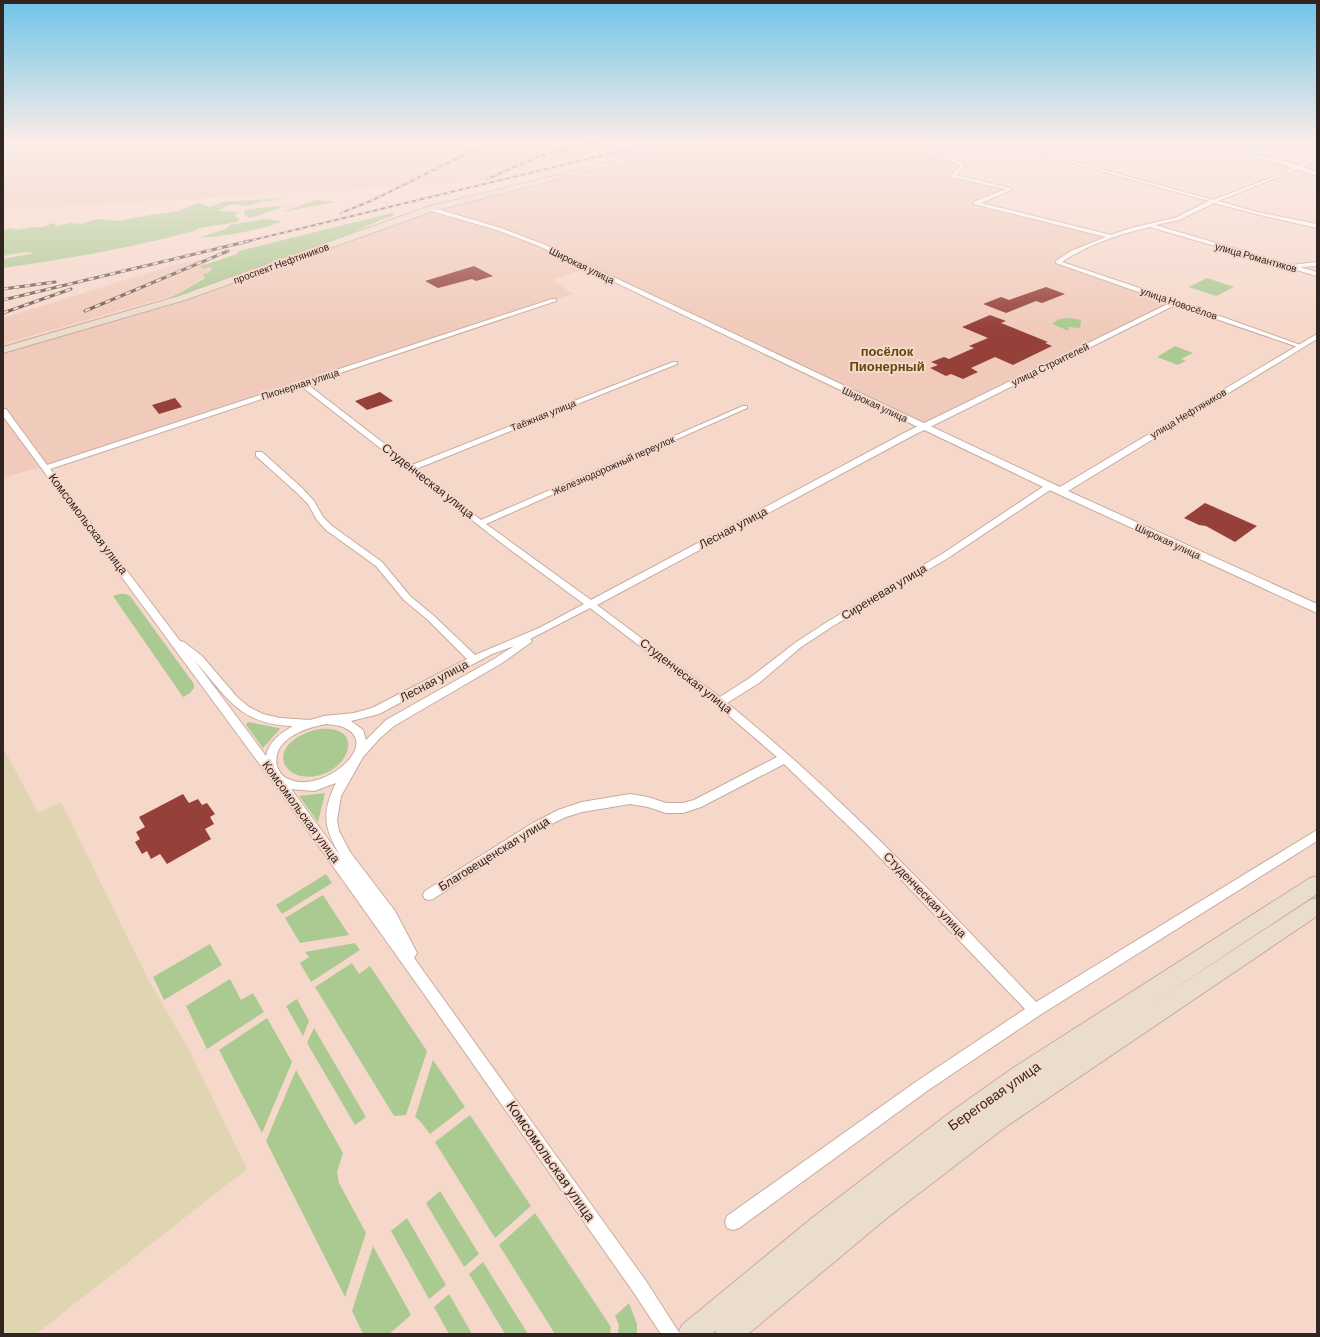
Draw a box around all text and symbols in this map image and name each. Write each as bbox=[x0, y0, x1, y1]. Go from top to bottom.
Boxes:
street label: проспект Нефтяников bbox=[232, 240, 330, 286]
street label: улица Романтиков bbox=[1214, 240, 1298, 274]
street label: Широкая улица bbox=[547, 244, 617, 286]
street label: улица Новосёлов bbox=[1139, 284, 1219, 322]
street label: улица Строителей bbox=[1009, 340, 1091, 388]
district label: посёлок Пионерный bbox=[849, 343, 925, 374]
street label: Пионерная улица bbox=[260, 366, 341, 402]
street label: Широкая улица bbox=[840, 384, 910, 425]
street label: улица Нефтяников bbox=[1148, 386, 1228, 440]
street label: Таёжная улица bbox=[509, 396, 578, 434]
street label: Железнодорожный переулок bbox=[550, 432, 677, 498]
street label: Студенческая улица bbox=[379, 440, 478, 522]
street label: Комсомольская улица bbox=[45, 470, 132, 577]
street label: Лесная улица bbox=[696, 503, 770, 552]
street label: Широкая улица bbox=[1133, 521, 1203, 562]
street label: Сиреневая улица bbox=[838, 560, 929, 623]
street label: Студенческая улица bbox=[637, 635, 736, 717]
street label: Лесная улица bbox=[397, 656, 471, 705]
street label: Комсомольская улица bbox=[259, 758, 344, 866]
street label: Благовещенская улица bbox=[435, 813, 552, 894]
street label: Студенческая улица bbox=[881, 849, 970, 941]
street label: Береговая улица bbox=[944, 1057, 1043, 1134]
street label: Комсомольская улица bbox=[503, 1097, 600, 1224]

